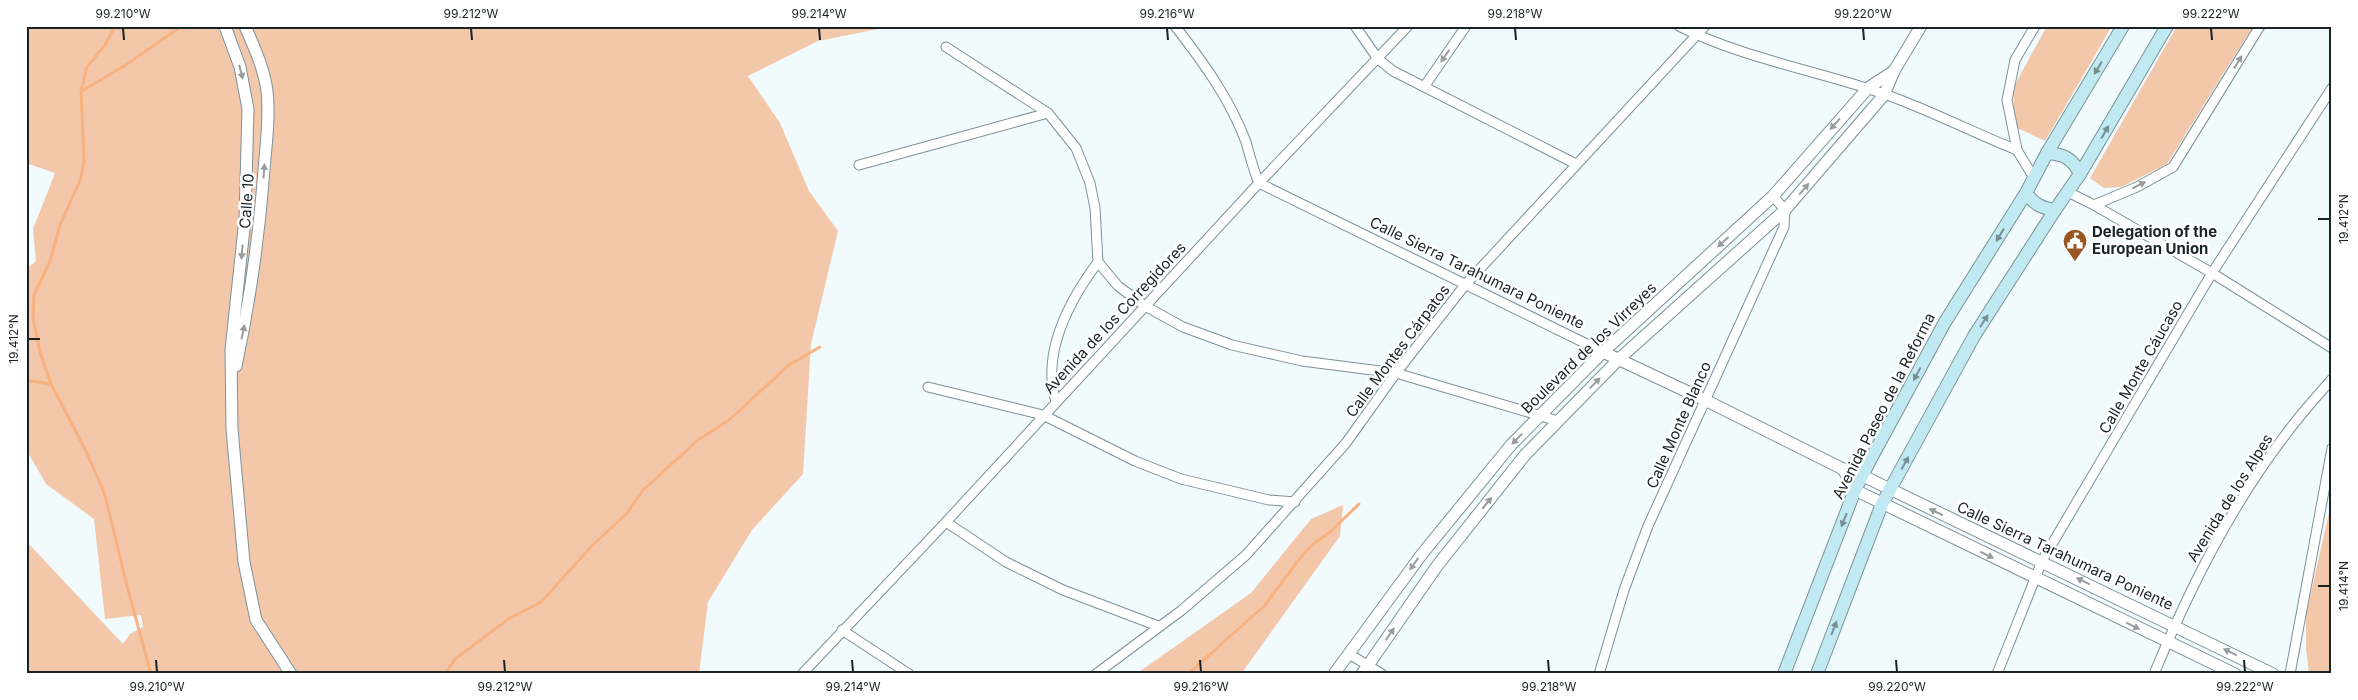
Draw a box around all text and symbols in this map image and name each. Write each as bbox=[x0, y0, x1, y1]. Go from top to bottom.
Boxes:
text: 99.210°W bbox=[95, 6, 151, 21]
text: 99.212°W bbox=[444, 6, 499, 21]
text: 99.214°W bbox=[791, 6, 847, 21]
text: 99.216°W bbox=[1140, 6, 1195, 21]
text: 99.218°W bbox=[1488, 6, 1543, 21]
text: 99.220°W bbox=[1834, 6, 1892, 21]
text: 99.222°W bbox=[2182, 6, 2240, 21]
one-way arrow bbox=[1440, 50, 1450, 63]
one-way arrow bbox=[2233, 56, 2242, 69]
one-way arrow bbox=[2094, 62, 2103, 75]
one-way arrow bbox=[237, 65, 245, 80]
one-way arrow bbox=[1829, 118, 1841, 130]
one-way arrow bbox=[2100, 125, 2109, 138]
one-way arrow bbox=[260, 163, 268, 179]
street label: Calle 10 bbox=[235, 173, 258, 229]
one-way arrow bbox=[2131, 181, 2146, 190]
one-way arrow bbox=[1798, 183, 1809, 195]
text: 19.412°N bbox=[2336, 194, 2351, 244]
street label: Calle Sierra Tarahumara Poniente bbox=[1367, 212, 1588, 333]
place label: Delegation of the European Union bbox=[2092, 222, 2217, 258]
one-way arrow bbox=[1995, 228, 2004, 241]
public building icon: Delegation of the European Union bbox=[2062, 228, 2088, 262]
one-way arrow bbox=[1717, 236, 1729, 248]
street label: Avenida de los Corregidores bbox=[1039, 238, 1190, 397]
one-way arrow bbox=[238, 244, 246, 260]
street label: Boulevard de los Virreyes bbox=[1517, 278, 1660, 417]
street label: Calle Montes Cárpatos bbox=[1341, 280, 1454, 421]
street label: Calle Monte Cáucaso bbox=[2095, 297, 2187, 437]
street label: Avenida Paseo de la Reforma bbox=[1828, 309, 1939, 502]
text: 19.412°N bbox=[6, 314, 21, 364]
one-way arrow bbox=[1979, 314, 1988, 328]
one-way arrow bbox=[239, 324, 247, 339]
street label: Calle Monte Blanco bbox=[1642, 358, 1715, 491]
one-way arrow bbox=[1912, 368, 1921, 381]
one-way arrow bbox=[1589, 377, 1601, 389]
street label: Avenida de los Alpes bbox=[2182, 430, 2277, 565]
one-way arrow bbox=[1511, 432, 1523, 444]
one-way arrow bbox=[1901, 456, 1909, 470]
one-way arrow bbox=[1481, 497, 1492, 510]
street label: Calle Sierra Tarahumara Poniente bbox=[1954, 497, 2176, 614]
one-way arrow bbox=[1929, 507, 1944, 516]
one-way arrow bbox=[1840, 512, 1847, 527]
one-way arrow bbox=[1980, 551, 1994, 559]
one-way arrow bbox=[1409, 557, 1419, 571]
text: 19.414°N bbox=[2336, 561, 2351, 611]
one-way arrow bbox=[2076, 577, 2091, 585]
one-way arrow bbox=[1830, 620, 1838, 635]
one-way arrow bbox=[2126, 621, 2141, 630]
one-way arrow bbox=[1385, 627, 1395, 641]
one-way arrow bbox=[2222, 648, 2237, 656]
text: 99.210°W bbox=[129, 679, 185, 694]
text: 99.212°W bbox=[478, 679, 533, 694]
text: 99.214°W bbox=[825, 679, 881, 694]
text: 99.216°W bbox=[1174, 679, 1229, 694]
text: 99.218°W bbox=[1522, 679, 1577, 694]
text: 99.220°W bbox=[1868, 679, 1926, 694]
text: 99.222°W bbox=[2216, 679, 2274, 694]

